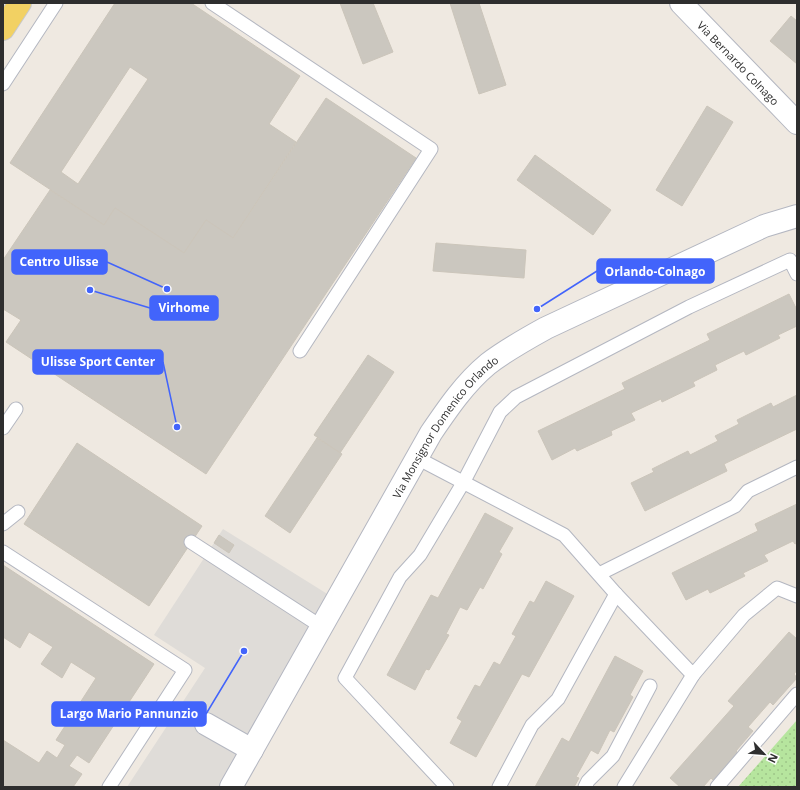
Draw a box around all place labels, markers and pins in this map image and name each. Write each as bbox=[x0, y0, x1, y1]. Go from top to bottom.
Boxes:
callout: Centro Ulisse bbox=[12, 250, 107, 274]
callout: Orlando-Colnago bbox=[597, 259, 714, 283]
callout: Virhome bbox=[150, 296, 218, 320]
callout: Ulisse Sport Center bbox=[33, 350, 163, 374]
callout: Largo Mario Pannunzio bbox=[52, 702, 206, 726]

